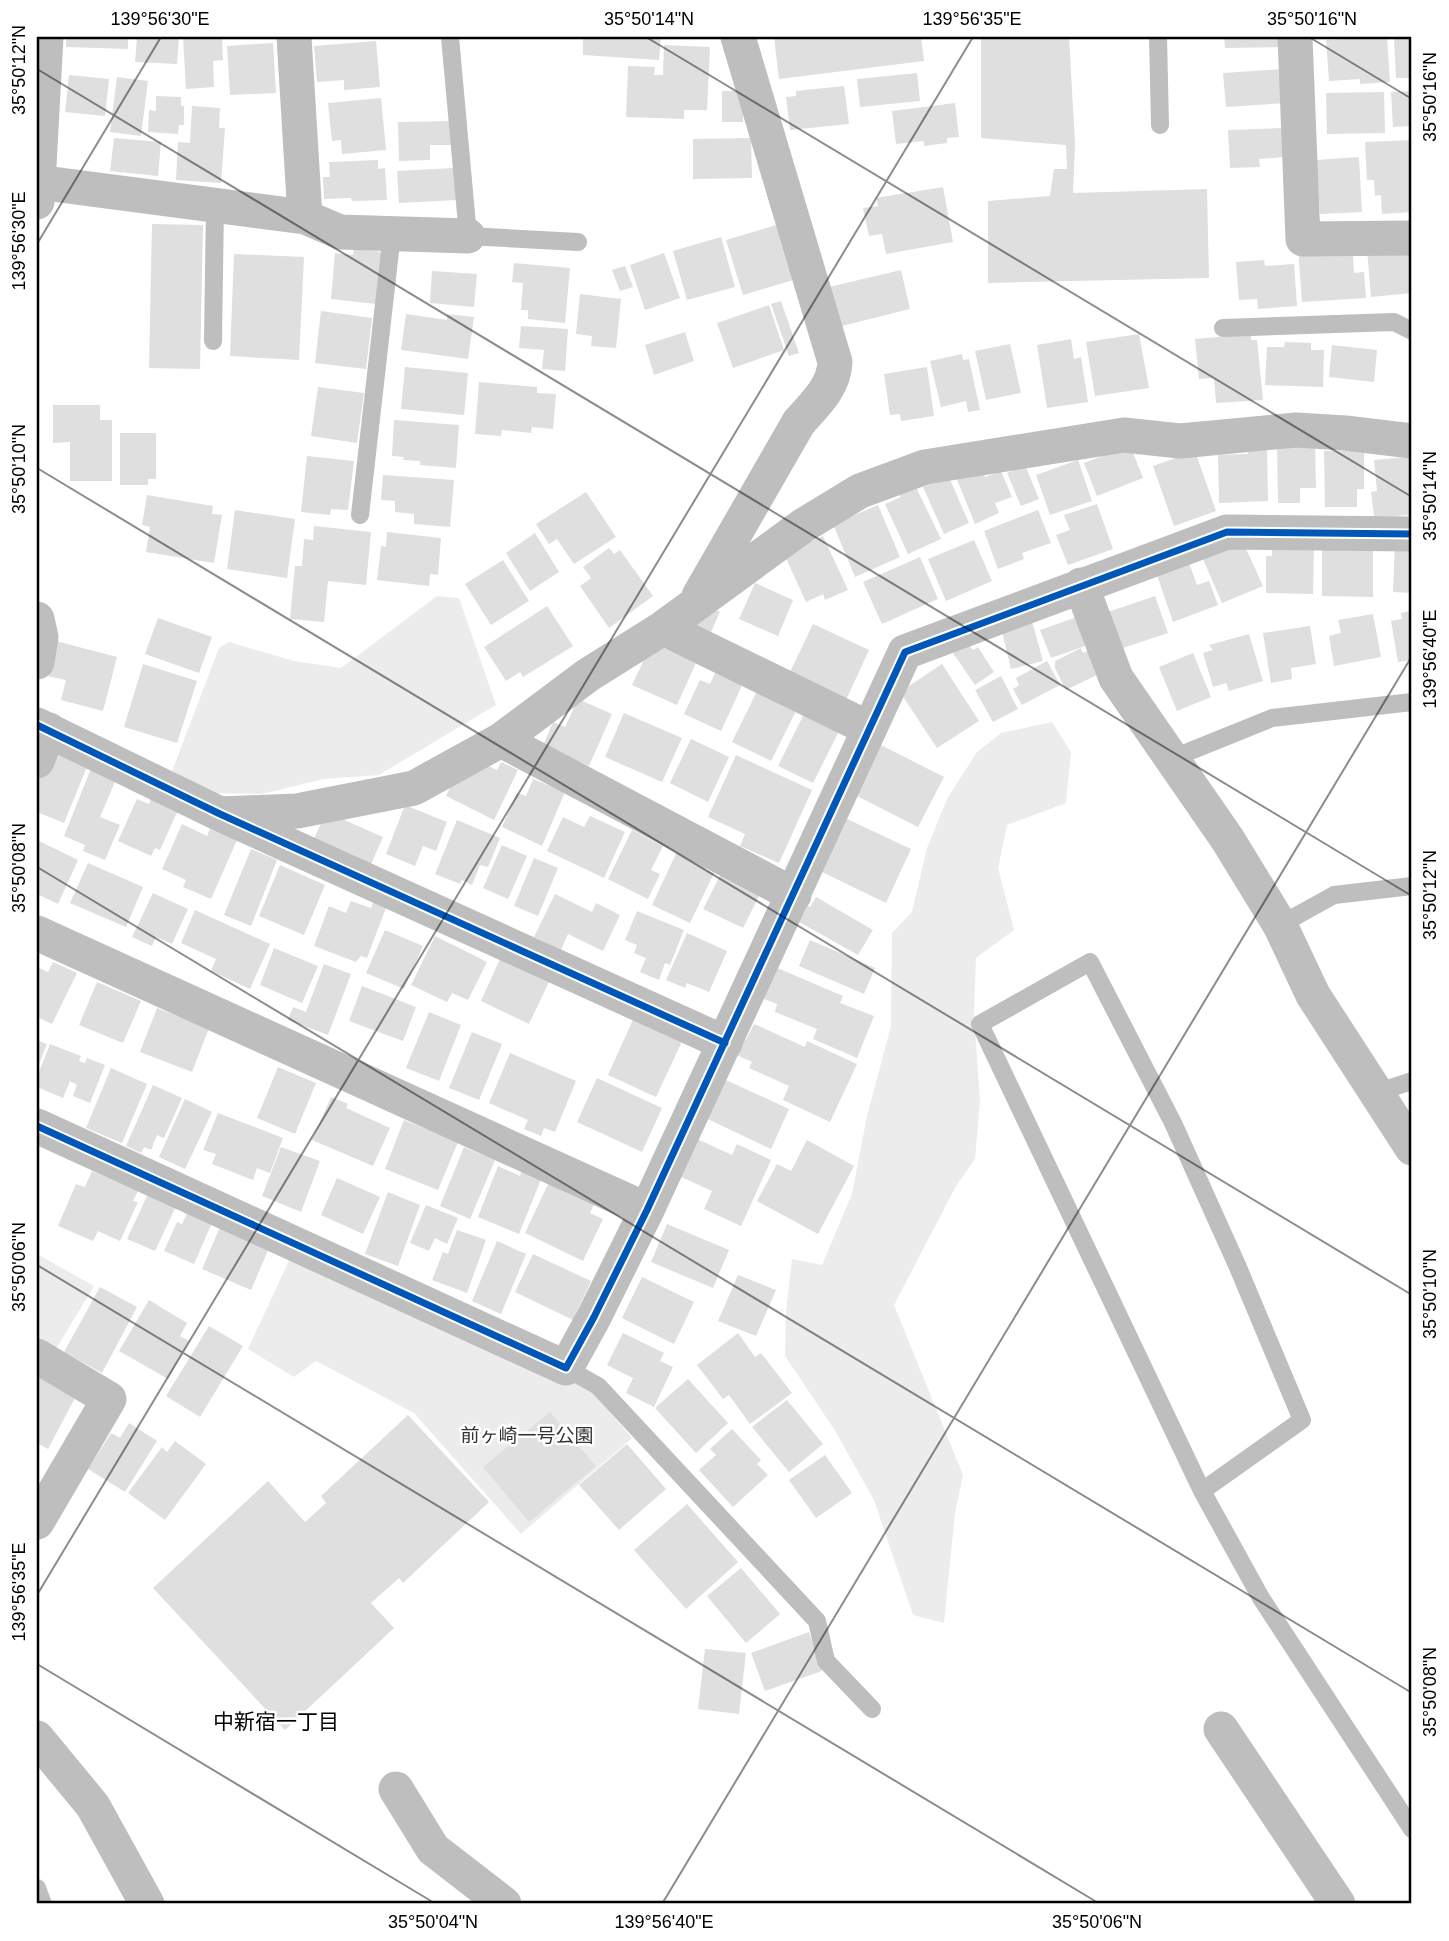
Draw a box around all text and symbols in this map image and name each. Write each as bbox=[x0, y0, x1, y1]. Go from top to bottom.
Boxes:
text: 139°56'30"E bbox=[110, 9, 210, 29]
text: 35°50'14"N bbox=[604, 9, 694, 29]
text: 139°56'35"E bbox=[922, 9, 1022, 29]
text: 35°50'16"N bbox=[1267, 9, 1357, 29]
text: 35°50'12"N bbox=[9, 25, 29, 115]
text: 35°50'16"N bbox=[1420, 52, 1440, 142]
text: 139°56'30"E bbox=[9, 191, 29, 291]
text: 35°50'10"N bbox=[9, 424, 29, 514]
text: 35°50'14"N bbox=[1420, 451, 1440, 541]
text: 139°56'40"E bbox=[1420, 609, 1440, 709]
text: 35°50'08"N bbox=[9, 823, 29, 913]
text: 35°50'12"N bbox=[1420, 850, 1440, 940]
text: 35°50'06"N bbox=[9, 1222, 29, 1312]
text: 35°50'10"N bbox=[1420, 1249, 1440, 1339]
park label: 前ヶ崎一号公園 bbox=[460, 1425, 594, 1446]
text: 139°56'35"E bbox=[9, 1542, 29, 1642]
text: 35°50'08"N bbox=[1420, 1647, 1440, 1737]
district label: 中新宿一丁目 bbox=[213, 1710, 339, 1733]
text: 35°50'04"N bbox=[388, 1912, 478, 1932]
text: 139°56'40"E bbox=[614, 1912, 714, 1932]
text: 35°50'06"N bbox=[1052, 1912, 1142, 1932]

